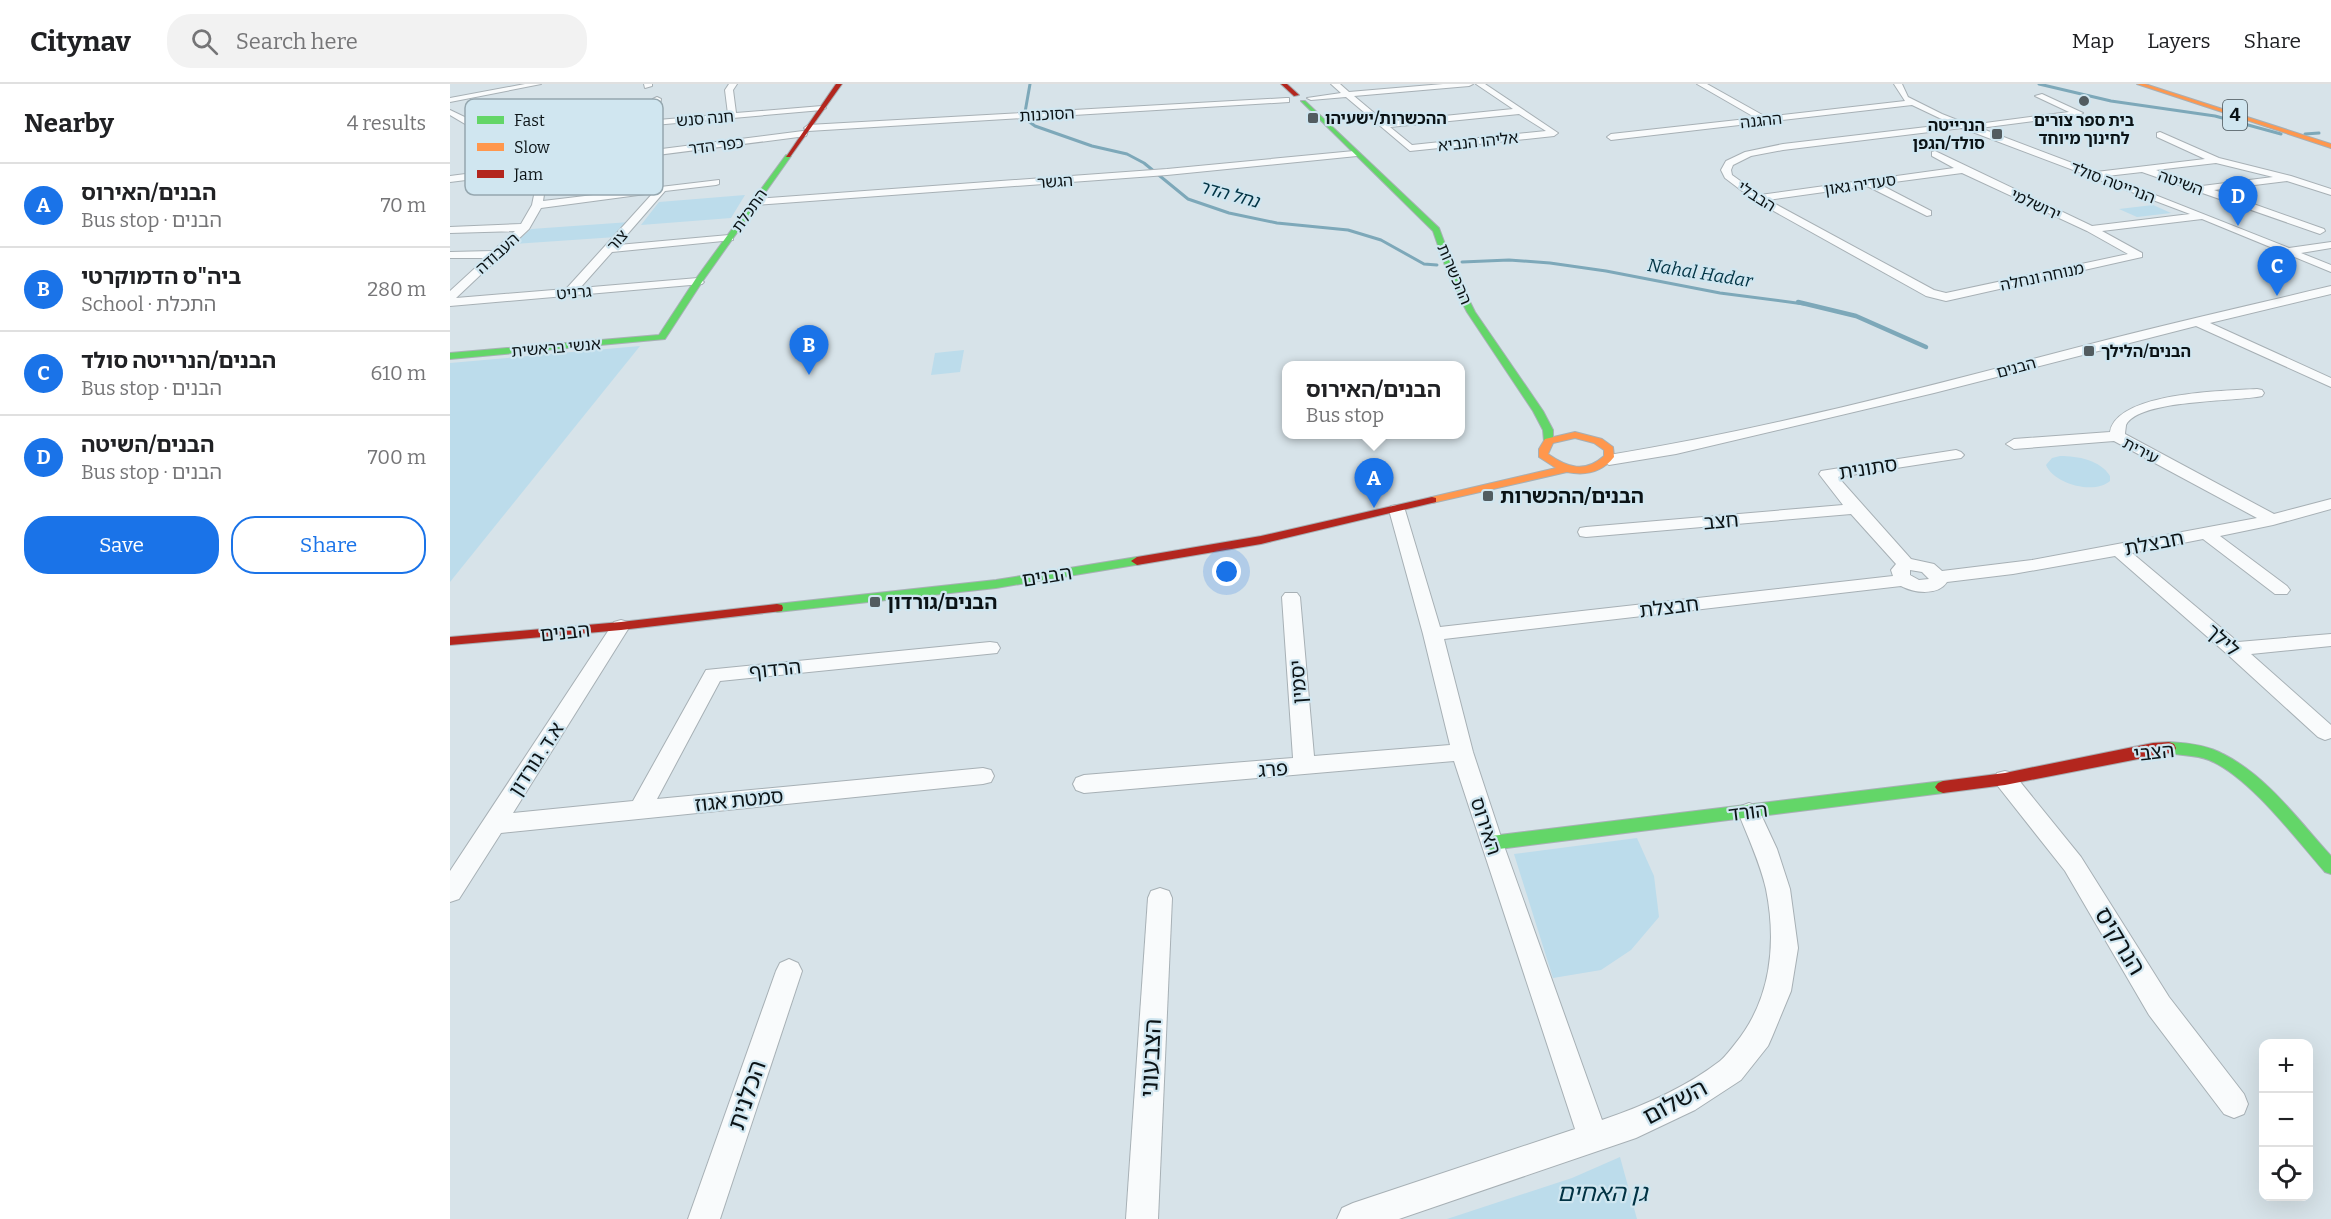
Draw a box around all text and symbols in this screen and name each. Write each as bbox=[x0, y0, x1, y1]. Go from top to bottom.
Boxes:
search box bbox=[167, 14, 587, 68]
text: Citynav bbox=[30, 25, 131, 58]
icon: search bbox=[188, 25, 221, 58]
text: Search here bbox=[236, 28, 358, 55]
text: Map bbox=[2072, 28, 2114, 54]
text: Layers bbox=[2147, 28, 2211, 54]
text: Share bbox=[2244, 28, 2301, 54]
marker: בית ספר צורים לחינוך מיוחד bbox=[2077, 94, 2091, 108]
legend bbox=[465, 99, 663, 195]
road number: 4 bbox=[2223, 100, 2247, 130]
street label: הסוכנות bbox=[1019, 104, 1075, 125]
street label: חנה סנש bbox=[675, 107, 735, 130]
text: Nearby bbox=[24, 108, 114, 139]
place label: ההכשרות/ישעיהו bbox=[1325, 109, 1447, 128]
street label: ההגנה bbox=[1739, 109, 1783, 132]
text: 4 results bbox=[347, 111, 426, 135]
text: Fast bbox=[514, 111, 545, 130]
marker: ההכשרות/ישעיהו bbox=[1306, 111, 1320, 125]
place label: בית ספר צורים לחינוך מיוחד bbox=[2034, 111, 2135, 148]
place label: הנרייטה סולד/הגפן bbox=[1913, 116, 1985, 153]
marker: הנרייטה סולד/הגפן bbox=[1990, 127, 2004, 141]
street label: אליהו הנביא bbox=[1437, 128, 1519, 155]
street label: כפר הדר bbox=[687, 133, 745, 158]
text: Slow bbox=[514, 138, 550, 157]
street label: הנרייטה סולד bbox=[2068, 158, 2158, 207]
text: Jam bbox=[513, 165, 543, 184]
street label: השיטה bbox=[2156, 166, 2206, 199]
street label: סעדיה גאון bbox=[1823, 170, 1897, 199]
street label: הגשר bbox=[1036, 171, 1074, 192]
water label: נחל הדר bbox=[1196, 175, 1263, 213]
pin: D bbox=[2218, 176, 2258, 226]
street label: הבבלי bbox=[1734, 177, 1779, 215]
text: הבנים/האירוס bbox=[81, 179, 216, 206]
street label: התכלת bbox=[728, 185, 771, 235]
street label: ירושלמי bbox=[2008, 185, 2064, 224]
text: A bbox=[36, 193, 51, 217]
text: 70 m bbox=[380, 193, 426, 217]
text: Bus stop · הבנים bbox=[81, 208, 222, 232]
street label: צור bbox=[603, 226, 632, 255]
street label: העבודה bbox=[472, 229, 523, 278]
street label: ההכשרות bbox=[1433, 241, 1476, 307]
pin: C bbox=[2258, 246, 2296, 296]
water label: Nahal Hadar bbox=[1646, 254, 1755, 292]
street label: מנוחה ונחלה bbox=[1998, 258, 2086, 295]
text: ביה"ס הדמוקרטי bbox=[81, 263, 241, 290]
text: B bbox=[37, 277, 50, 301]
text: 280 m bbox=[367, 277, 426, 301]
street label: גרניט bbox=[556, 282, 592, 303]
text: School · התכלת bbox=[81, 292, 216, 316]
pin: B bbox=[790, 326, 828, 375]
street label: אנשי בראשית bbox=[511, 334, 602, 361]
place label: הבנים/הלילך bbox=[2101, 342, 2191, 361]
marker: הבנים/הלילך bbox=[2082, 344, 2096, 358]
text: הבנים/הנרייטה סולד bbox=[81, 347, 276, 374]
street label: הבנים bbox=[1994, 353, 2038, 382]
text: C bbox=[37, 361, 50, 385]
text: 610 m bbox=[370, 361, 426, 385]
popup bbox=[1282, 361, 1465, 439]
text: Bus stop · הבנים bbox=[81, 376, 222, 400]
text: הבנים/האירוס bbox=[1306, 376, 1441, 403]
text: Bus stop bbox=[1306, 403, 1384, 427]
text: הבנים/השיטה bbox=[81, 431, 214, 458]
street label: עירית bbox=[2120, 433, 2162, 468]
text: D bbox=[36, 445, 51, 469]
text: 700 m bbox=[368, 445, 426, 469]
street label: סתונית bbox=[1837, 452, 1899, 484]
pin: A bbox=[1354, 458, 1394, 508]
text: Bus stop · הבנים bbox=[81, 460, 222, 484]
place label: הבנים/ההכשרות bbox=[1500, 484, 1644, 508]
marker: הבנים/ההכשרות bbox=[1481, 489, 1495, 503]
street label: חצב bbox=[1702, 508, 1740, 534]
button: Save bbox=[24, 516, 219, 574]
button: Share bbox=[231, 516, 426, 574]
street label: חבצלת bbox=[2122, 526, 2186, 560]
your location bbox=[1212, 557, 1241, 586]
street label: הבנים bbox=[1020, 560, 1074, 592]
place label: הבנים/גורדון bbox=[887, 590, 997, 614]
street label: חבצלת bbox=[1638, 591, 1700, 623]
marker: הבנים/גורדון bbox=[868, 595, 882, 609]
street label: הבנים bbox=[539, 617, 591, 647]
street label: לילך bbox=[2201, 619, 2245, 661]
street label: הרדוף bbox=[748, 654, 802, 684]
street label: יסמין bbox=[1284, 659, 1312, 705]
street label: א.ד. גורדון bbox=[503, 718, 569, 800]
street label: הצבי bbox=[2133, 738, 2175, 766]
street label: פרג bbox=[1257, 756, 1289, 782]
street label: סמטת אגוז bbox=[693, 783, 785, 817]
street label: האירוס bbox=[1465, 794, 1507, 858]
street label: הורד bbox=[1727, 798, 1769, 826]
street label: הנרקיס bbox=[2089, 902, 2151, 980]
street label: הצבעוני bbox=[1135, 1018, 1167, 1098]
map controls bbox=[2259, 1039, 2313, 1201]
button: + bbox=[2259, 1039, 2313, 1093]
street label: הכלנית bbox=[722, 1057, 772, 1133]
street label: השלום bbox=[1638, 1074, 1712, 1130]
button: − bbox=[2259, 1093, 2313, 1147]
button: locate bbox=[2259, 1147, 2313, 1201]
park label: גן האחים bbox=[1557, 1179, 1649, 1207]

